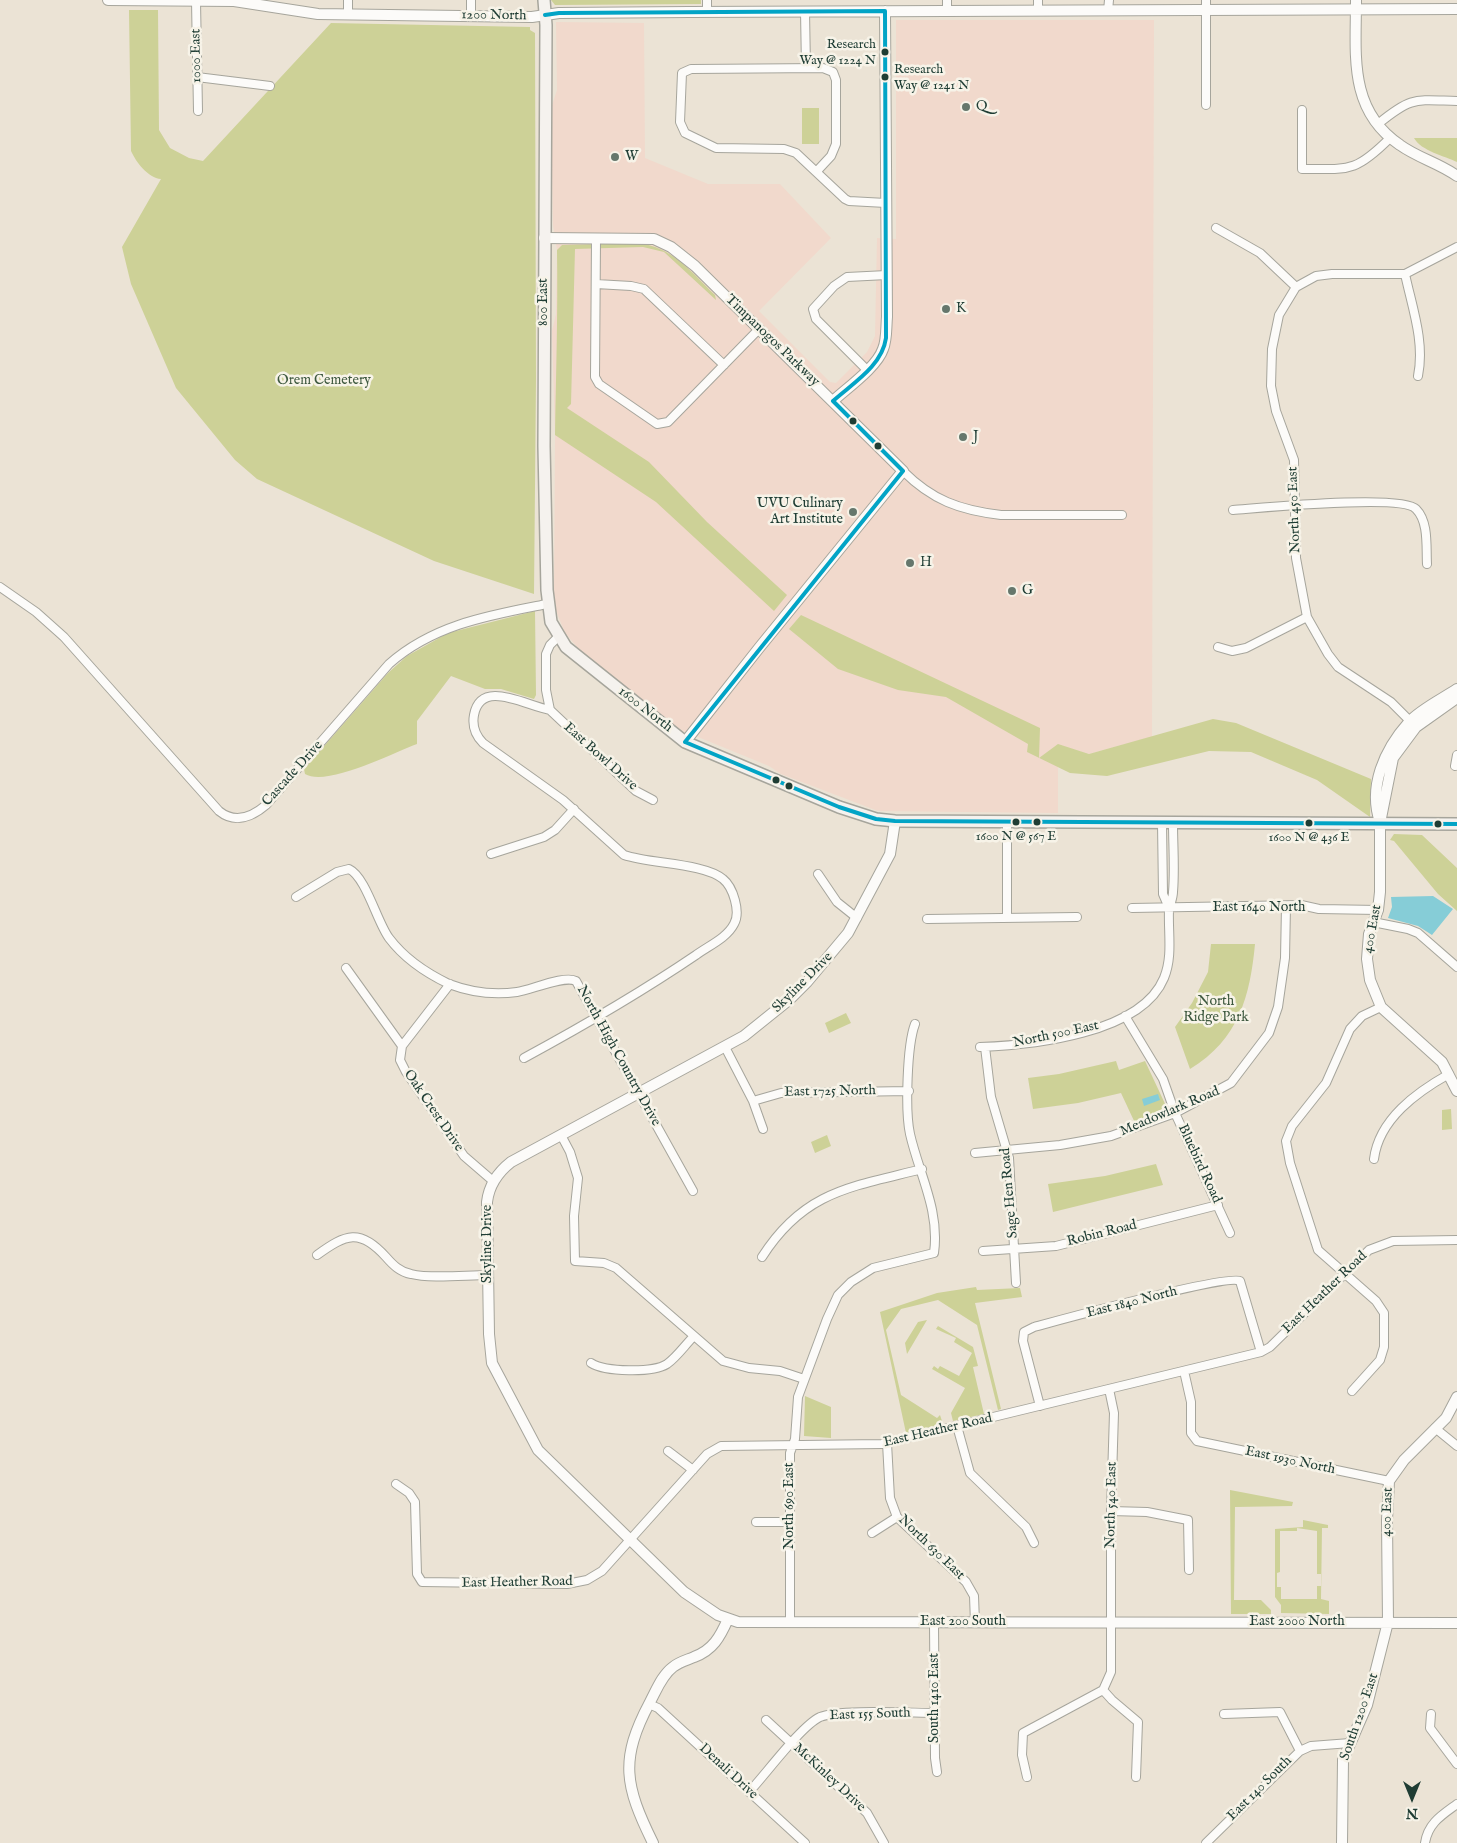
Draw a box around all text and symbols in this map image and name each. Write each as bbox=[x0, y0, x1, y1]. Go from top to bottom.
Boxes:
street label: 1200 North bbox=[461, 7, 527, 25]
street label: 1000 East bbox=[188, 29, 206, 83]
place label: Research Way @ 1224 N bbox=[800, 37, 876, 68]
marker: Research Way @ 1224 N bbox=[880, 47, 890, 57]
place label: Research Way @ 1241 N bbox=[894, 62, 969, 93]
marker: Research Way @ 1241 N bbox=[880, 72, 890, 82]
place label: Q bbox=[976, 99, 987, 115]
marker: Q bbox=[960, 101, 972, 113]
place label: W bbox=[625, 149, 638, 165]
marker: W bbox=[609, 151, 621, 163]
street label: 800 East bbox=[536, 278, 552, 326]
street label: Timpanogos Parkway bbox=[721, 292, 823, 390]
place label: K bbox=[956, 301, 966, 317]
marker: K bbox=[940, 303, 952, 315]
park label: Orem Cemetery bbox=[277, 373, 371, 389]
unlabelled marker bbox=[848, 416, 858, 426]
place label: J bbox=[973, 429, 979, 445]
marker: J bbox=[957, 431, 969, 443]
unlabelled marker bbox=[873, 441, 883, 451]
street label: North 450 East bbox=[1285, 466, 1305, 554]
place label: UVU Culinary Art Institute bbox=[757, 496, 843, 528]
marker: UVU Culinary Art Institute bbox=[847, 506, 859, 518]
place label: H bbox=[920, 555, 932, 571]
marker: H bbox=[904, 557, 916, 569]
place label: G bbox=[1022, 583, 1033, 599]
marker: G bbox=[1006, 585, 1018, 597]
street label: 1600 North bbox=[614, 684, 676, 736]
street label: East Bowl Drive bbox=[560, 719, 640, 795]
street label: Cascade Drive bbox=[259, 738, 327, 810]
unlabelled marker bbox=[771, 775, 781, 785]
unlabelled marker bbox=[784, 781, 794, 791]
marker: 1600 N @ 567 E bbox=[1011, 817, 1021, 827]
unlabelled marker bbox=[1032, 817, 1042, 827]
marker: 1600 N @ 436 E bbox=[1304, 818, 1314, 828]
unlabelled marker bbox=[1433, 819, 1443, 829]
place label: 1600 N @ 567 E bbox=[976, 829, 1056, 845]
place label: 1600 N @ 436 E bbox=[1268, 830, 1350, 846]
street label: East 1640 North bbox=[1212, 900, 1306, 916]
street label: 400 East bbox=[1360, 903, 1386, 955]
street label: Skyline Drive bbox=[769, 949, 837, 1017]
street label: North High Country Drive bbox=[572, 983, 664, 1129]
park label: North Ridge Park bbox=[1183, 994, 1249, 1026]
street label: North 500 East bbox=[1012, 1018, 1100, 1052]
street label: Oak Crest Drive bbox=[399, 1067, 467, 1155]
street label: East 1725 North bbox=[784, 1083, 876, 1101]
street label: Meadowlark Road bbox=[1118, 1083, 1222, 1141]
street label: Bluebird Road bbox=[1173, 1122, 1225, 1206]
street label: Sage Hen Road bbox=[998, 1147, 1022, 1239]
street label: Skyline Drive bbox=[480, 1205, 496, 1283]
street label: Robin Road bbox=[1065, 1217, 1139, 1251]
street label: East Heather Road bbox=[1279, 1248, 1371, 1338]
street label: East 1840 North bbox=[1085, 1284, 1179, 1322]
street label: East Heather Road bbox=[882, 1410, 994, 1452]
street label: East 1930 North bbox=[1243, 1443, 1337, 1479]
street label: North 540 East bbox=[1103, 1461, 1121, 1549]
street label: North 690 East bbox=[782, 1462, 798, 1550]
street label: 400 East bbox=[1379, 1487, 1397, 1537]
street label: North 630 East bbox=[894, 1512, 968, 1584]
street label: East Heather Road bbox=[461, 1574, 573, 1592]
street label: East 200 South bbox=[920, 1614, 1006, 1630]
street label: East 2000 North bbox=[1249, 1614, 1345, 1630]
street label: South 1410 East bbox=[927, 1653, 943, 1743]
street label: South 1200 East bbox=[1337, 1671, 1383, 1763]
street label: East 155 South bbox=[829, 1705, 911, 1725]
street label: Denali Drive bbox=[695, 1740, 761, 1804]
street label: McKinley Drive bbox=[789, 1740, 869, 1816]
street label: East 140 South bbox=[1224, 1753, 1296, 1825]
north arrow bbox=[1387, 1773, 1437, 1823]
text: N bbox=[1406, 1804, 1418, 1822]

